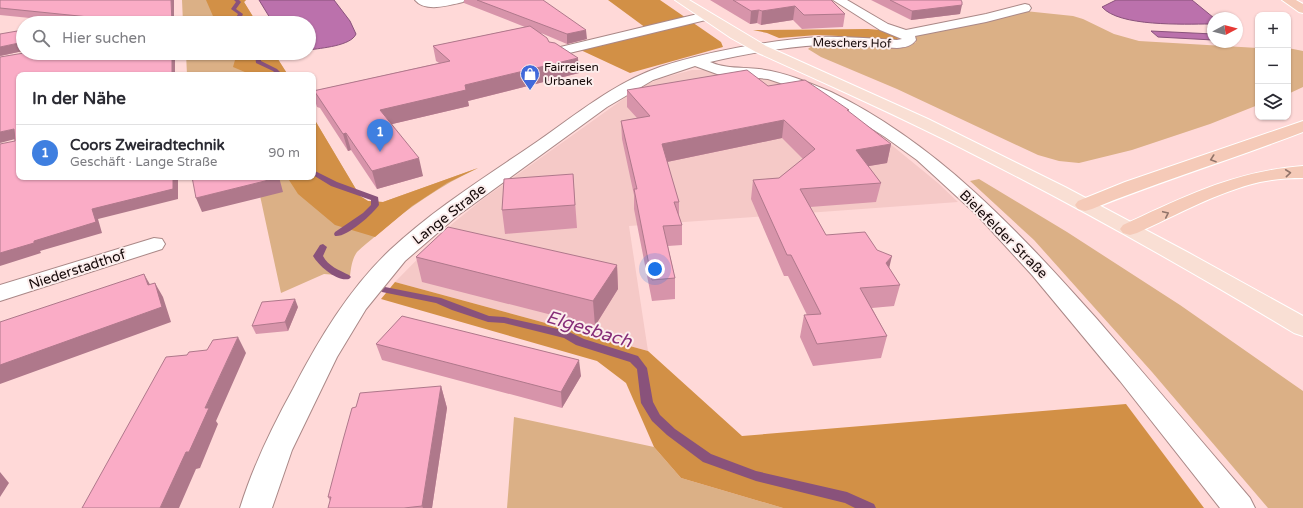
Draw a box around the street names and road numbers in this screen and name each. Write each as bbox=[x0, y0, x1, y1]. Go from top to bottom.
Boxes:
street label: Meschers Hof bbox=[813, 35, 892, 51]
street label: Lange Straße bbox=[409, 181, 489, 248]
street label: Bielefelder Straße bbox=[956, 187, 1051, 282]
street label: Niederstadthof bbox=[26, 246, 128, 293]

